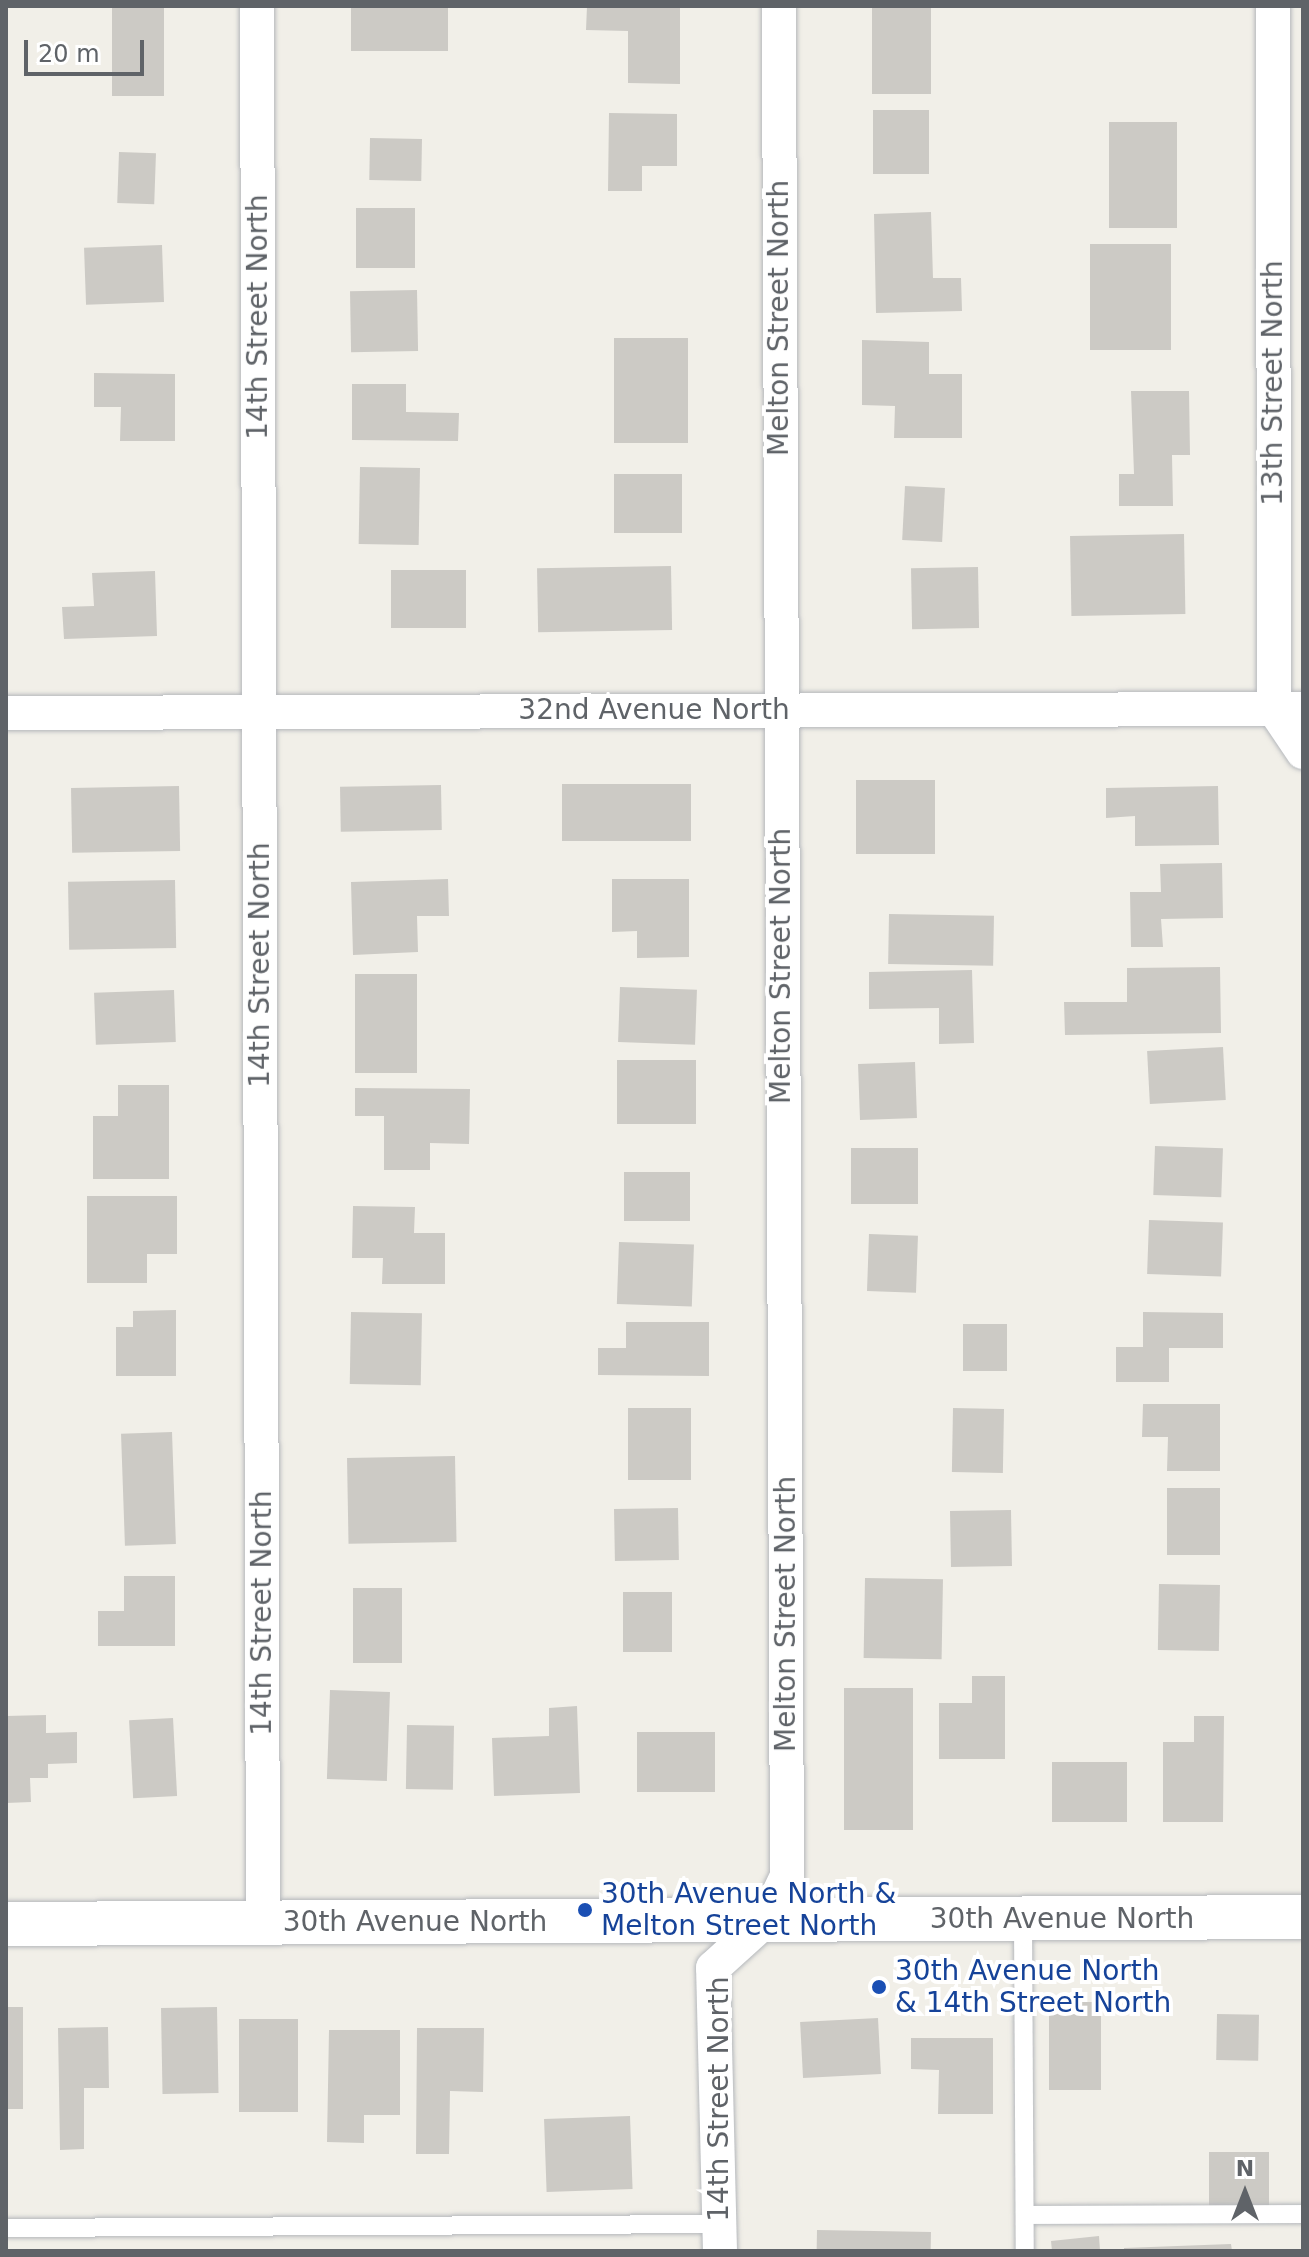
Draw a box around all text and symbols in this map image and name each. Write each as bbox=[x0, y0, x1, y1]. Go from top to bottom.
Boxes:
scale bar bbox=[28, 24, 148, 74]
text: 20 m bbox=[38, 40, 100, 68]
street label: Melton Street North bbox=[762, 180, 796, 456]
street label: 14th Street North bbox=[241, 194, 275, 440]
street label: 13th Street North bbox=[1256, 260, 1290, 506]
street label: 32nd Avenue North bbox=[518, 693, 790, 727]
street label: Melton Street North bbox=[764, 828, 798, 1104]
street label: 14th Street North bbox=[243, 842, 277, 1088]
street label: Melton Street North bbox=[769, 1476, 803, 1752]
street label: 14th Street North bbox=[245, 1490, 279, 1736]
place label: 30th Avenue North & Melton Street North bbox=[601, 1877, 896, 1943]
marker: 30th Avenue North & Melton Street North bbox=[576, 1901, 594, 1919]
street label: 30th Avenue North bbox=[930, 1902, 1194, 1936]
street label: 30th Avenue North bbox=[283, 1905, 547, 1939]
place label: 30th Avenue North & 14th Street North bbox=[895, 1954, 1171, 2020]
street label: 14th Street North bbox=[702, 1976, 736, 2222]
marker: 30th Avenue North & 14th Street North bbox=[870, 1978, 888, 1996]
north arrow bbox=[1205, 2153, 1285, 2233]
text: N bbox=[1236, 2156, 1254, 2181]

